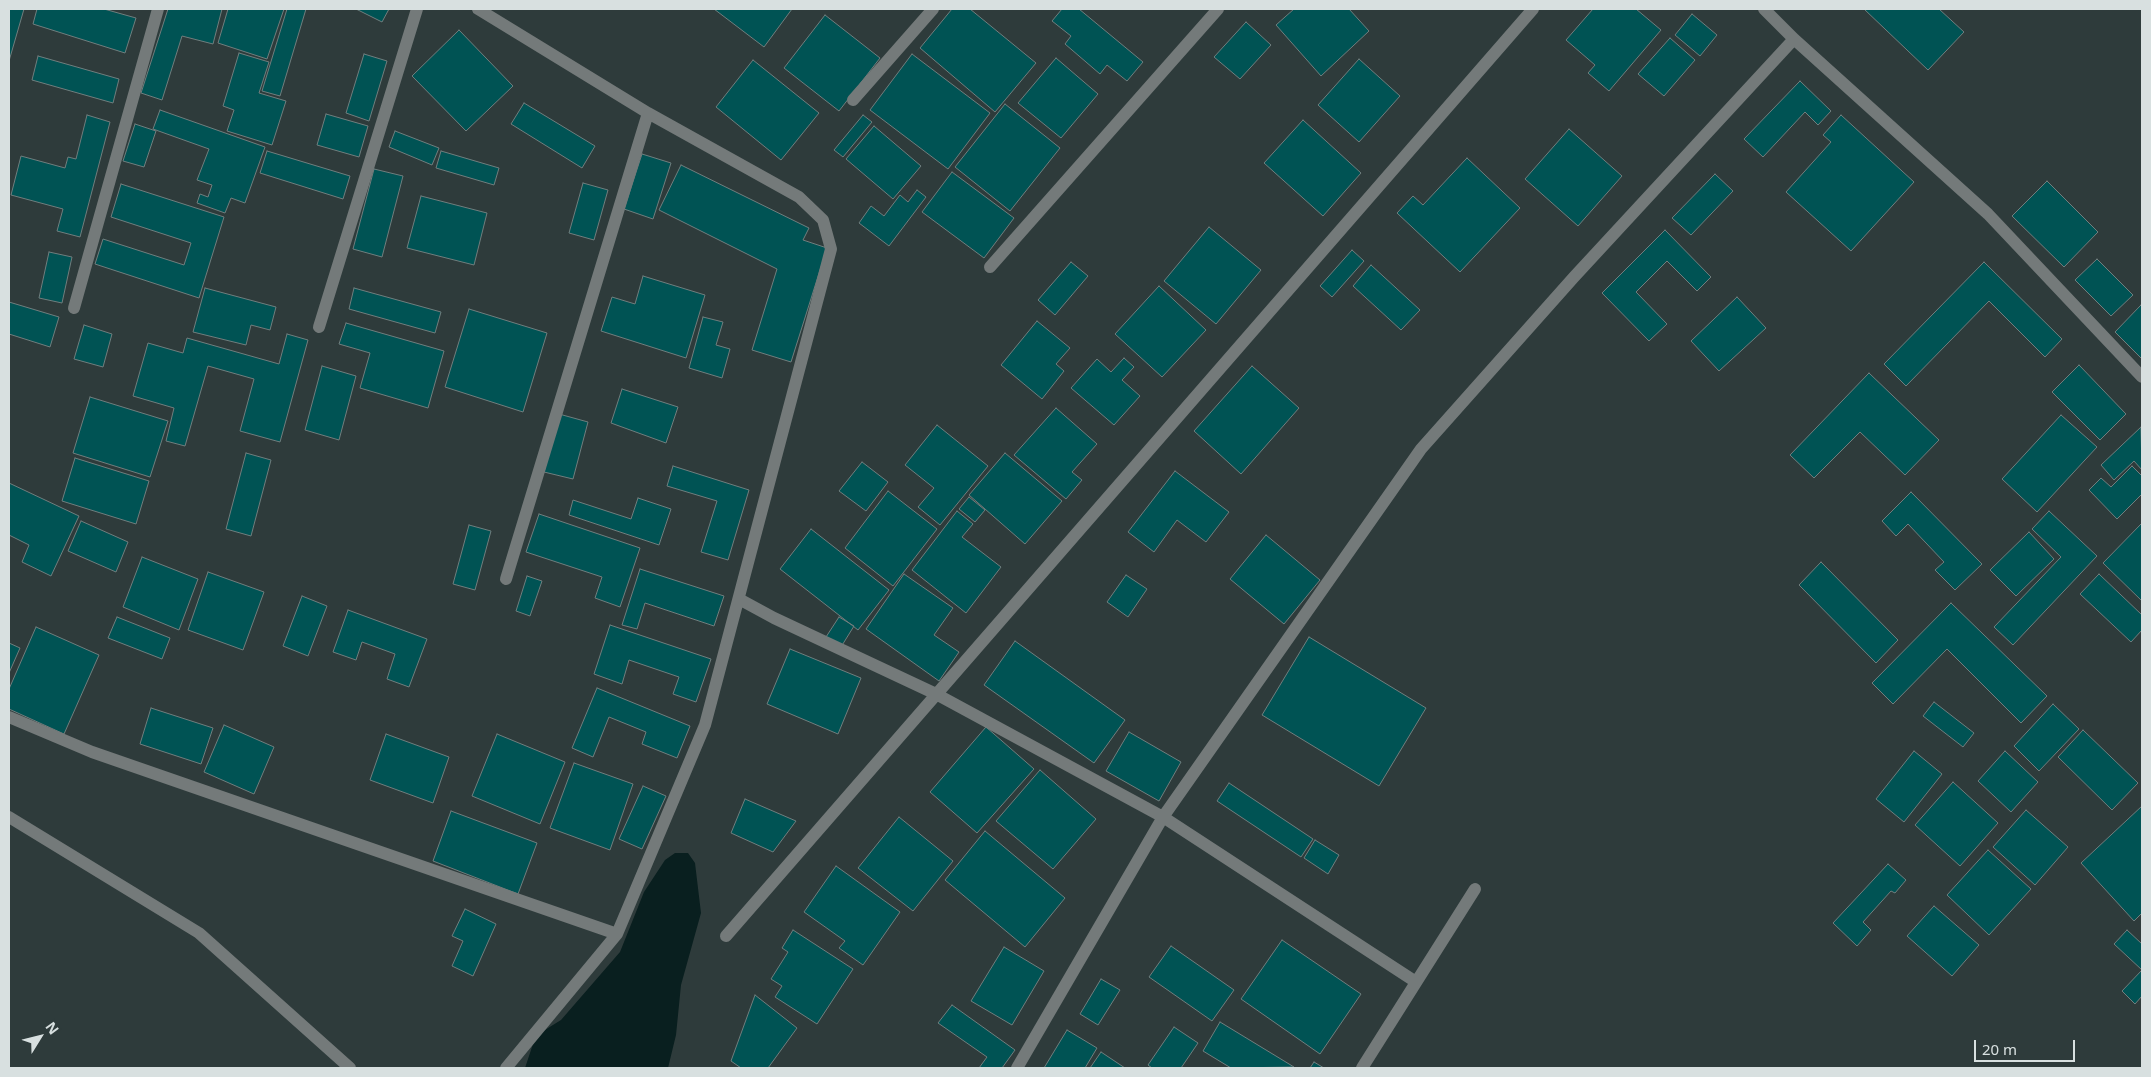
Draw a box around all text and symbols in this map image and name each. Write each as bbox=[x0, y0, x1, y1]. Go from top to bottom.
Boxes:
north arrow bbox=[15, 1012, 65, 1062]
text: N bbox=[42, 1018, 64, 1038]
scale bar bbox=[1976, 1030, 2077, 1062]
text: 20 m bbox=[1982, 1039, 2017, 1059]

